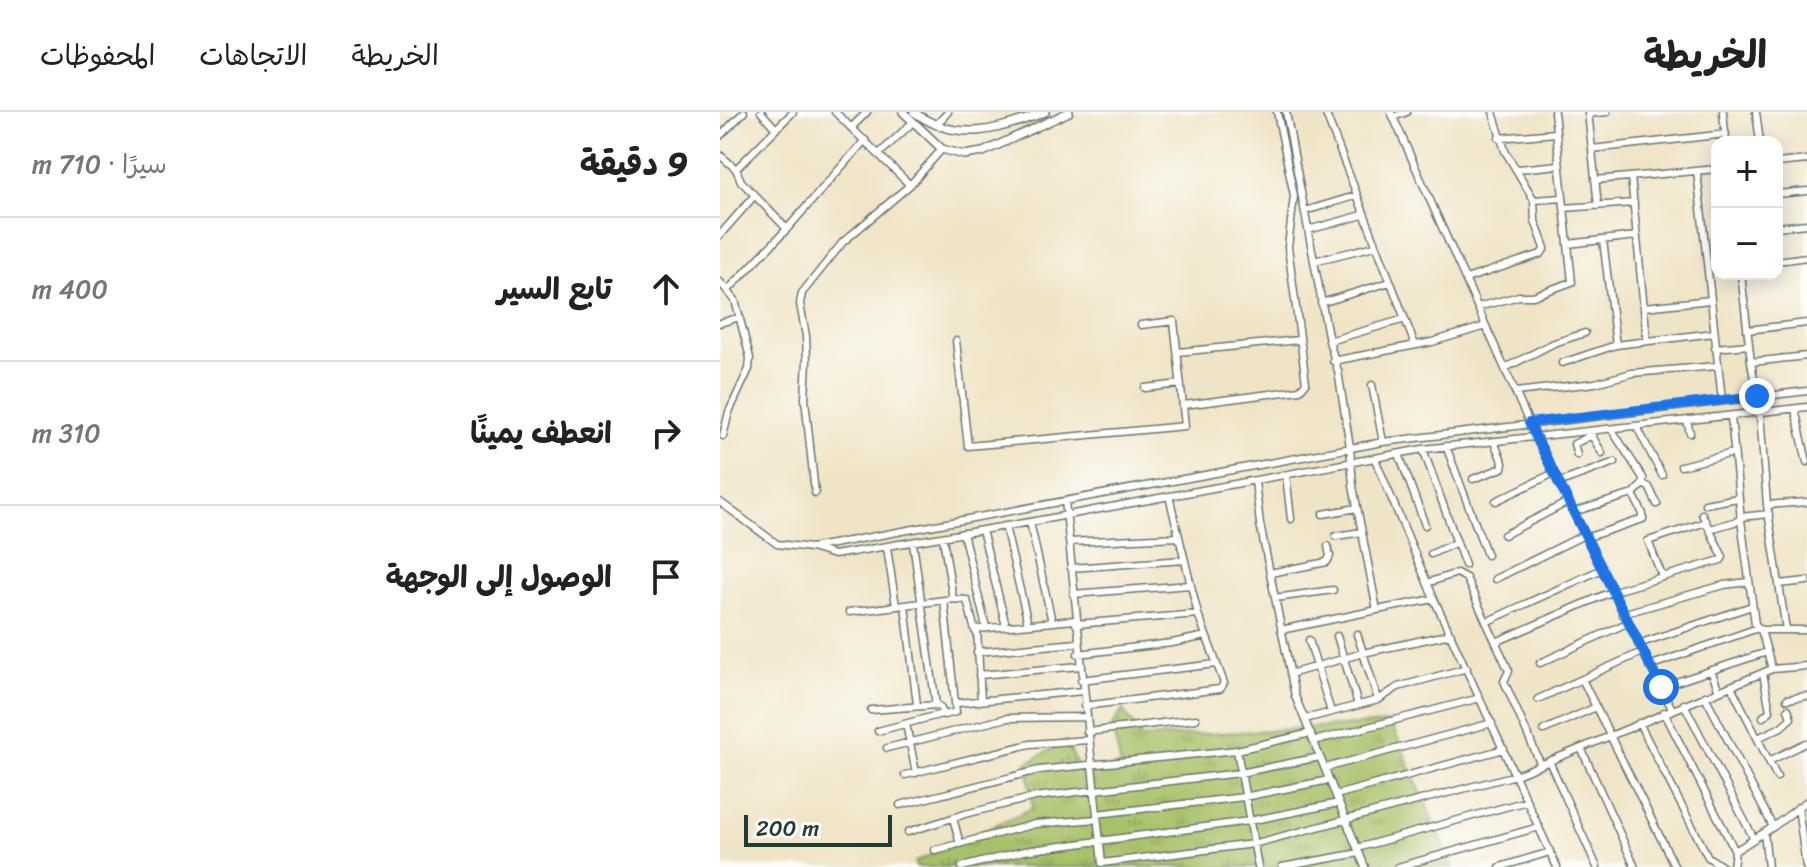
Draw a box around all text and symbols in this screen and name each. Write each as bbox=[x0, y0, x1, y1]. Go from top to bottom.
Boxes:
text: الخريطة bbox=[1643, 22, 1767, 89]
text: المحفوظات bbox=[40, 31, 155, 80]
text: الاتجاهات bbox=[199, 31, 307, 80]
text: الخريطة bbox=[351, 31, 439, 80]
text: 9 دقيقة bbox=[580, 134, 688, 194]
map controls bbox=[1711, 136, 1783, 280]
button: + bbox=[1711, 136, 1783, 208]
text: سيرًا · 710 m bbox=[32, 141, 167, 187]
button: − bbox=[1711, 208, 1783, 280]
text: تابع السير bbox=[497, 262, 612, 316]
text: 400 m bbox=[32, 266, 108, 312]
icon: ahead bbox=[644, 267, 688, 311]
route end bbox=[1739, 378, 1775, 414]
text: انعطف يمينًا bbox=[470, 406, 612, 460]
text: 310 m bbox=[32, 410, 101, 456]
icon: right bbox=[644, 411, 688, 455]
text: الوصول إلى الوجهة bbox=[385, 550, 612, 604]
icon: arrive bbox=[644, 555, 688, 599]
route start bbox=[1643, 669, 1679, 705]
text: 200 m bbox=[756, 809, 819, 848]
scale bar bbox=[744, 811, 892, 847]

